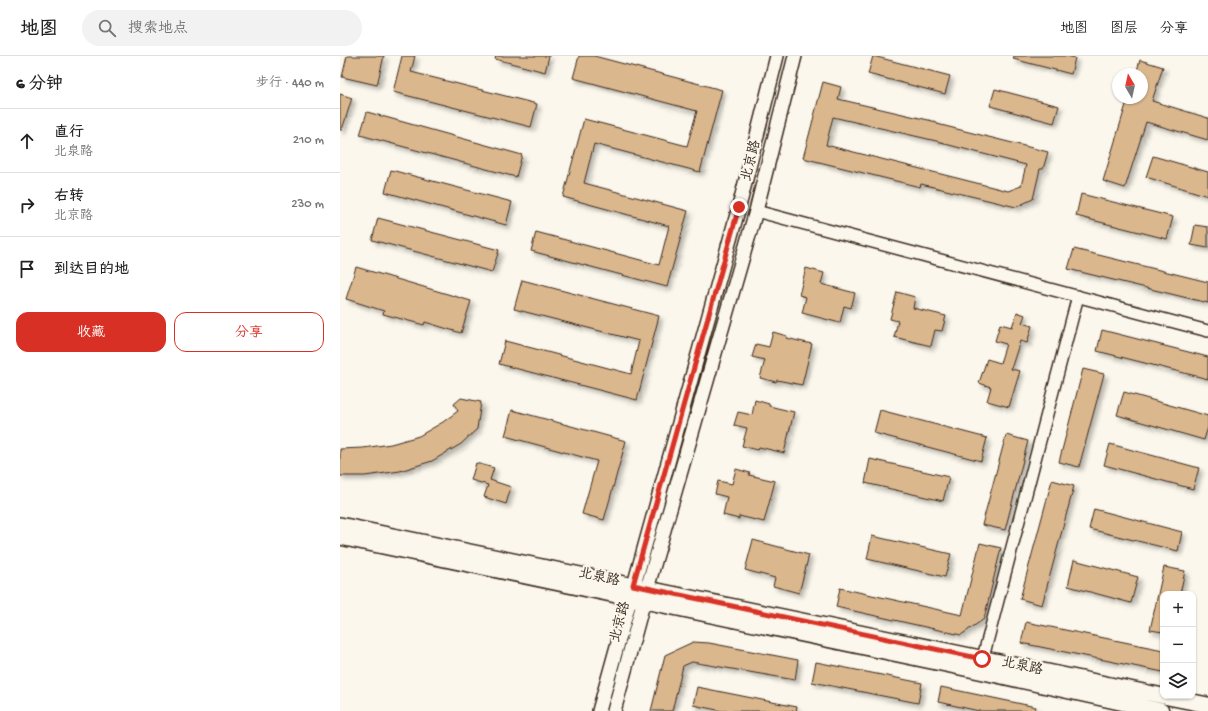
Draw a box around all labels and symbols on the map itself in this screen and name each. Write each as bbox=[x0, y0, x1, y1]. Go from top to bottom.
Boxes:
north arrow bbox=[1112, 68, 1148, 104]
street label: 北京路 bbox=[738, 138, 765, 183]
route end bbox=[730, 198, 748, 216]
street label: 北泉路 bbox=[577, 564, 622, 591]
street label: 北京路 bbox=[606, 599, 635, 644]
route start bbox=[973, 650, 991, 668]
street label: 北泉路 bbox=[1000, 653, 1045, 680]

